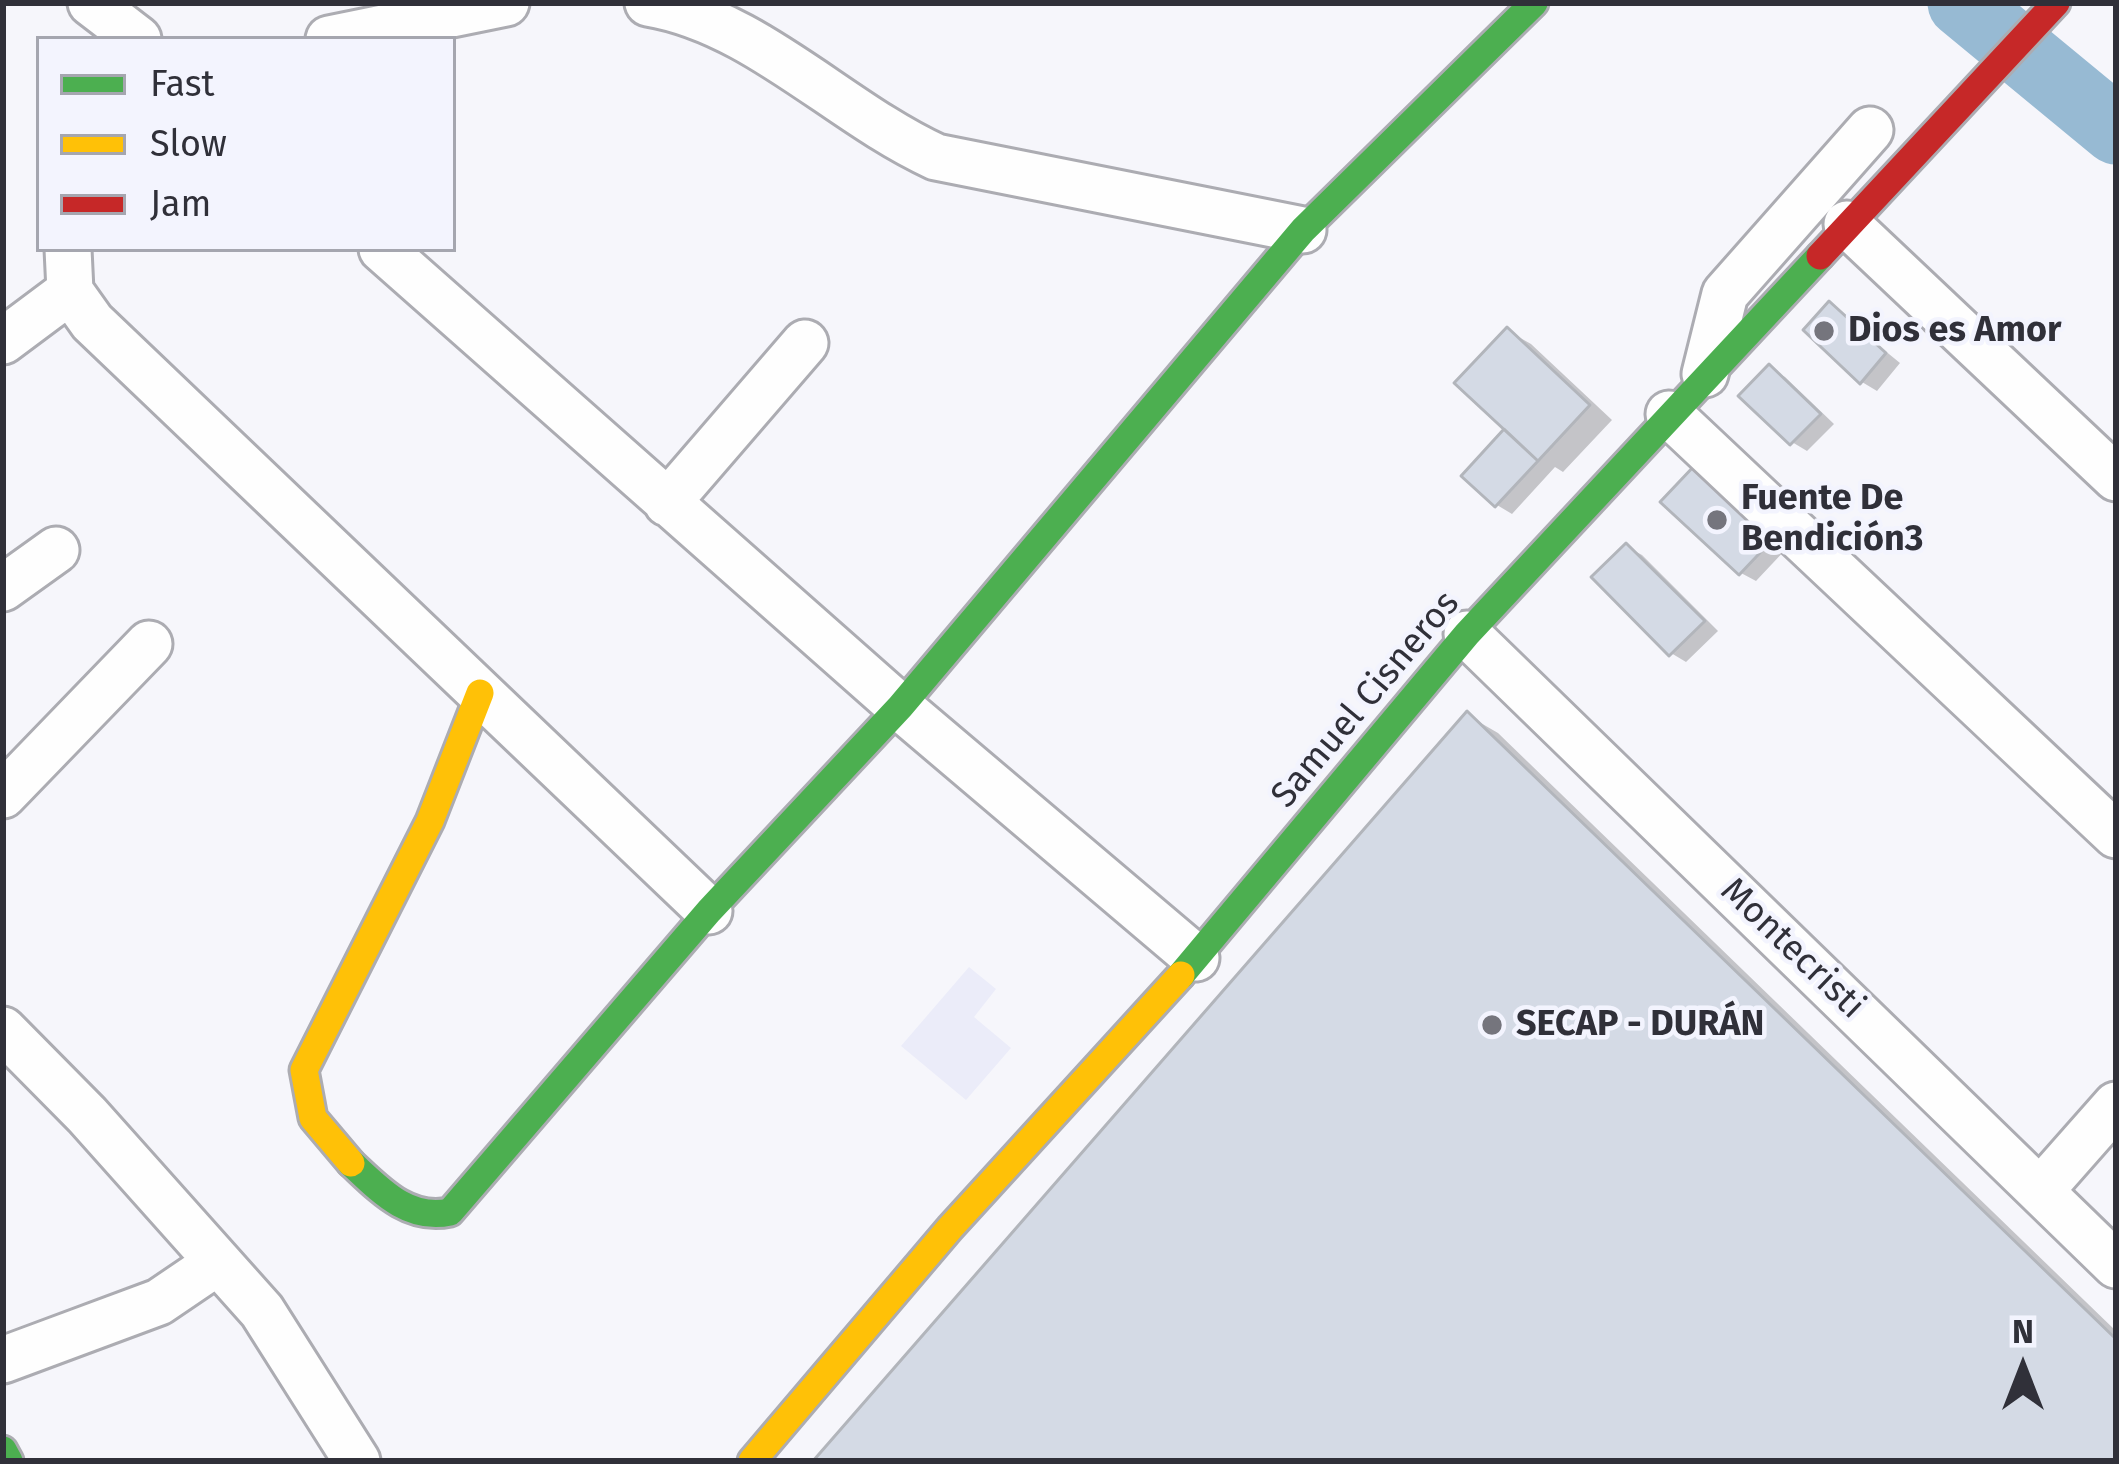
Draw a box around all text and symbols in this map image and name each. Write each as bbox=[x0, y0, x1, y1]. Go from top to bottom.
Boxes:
legend bbox=[36, 36, 456, 252]
text: Fast bbox=[150, 62, 215, 106]
text: Slow bbox=[150, 122, 227, 166]
text: Jam bbox=[150, 182, 211, 226]
place label: Dios es Amor bbox=[1848, 309, 2061, 353]
marker: Dios es Amor bbox=[1811, 318, 1837, 344]
place label: Fuente De Bendición3 bbox=[1741, 477, 1924, 562]
marker: Fuente De Bendición3 bbox=[1704, 507, 1730, 533]
street label: Samuel Cisneros bbox=[1263, 583, 1469, 817]
street label: Montecristi bbox=[1711, 870, 1873, 1028]
place label: SECAP - DURÁN bbox=[1516, 1003, 1764, 1047]
marker: SECAP - DURÁN bbox=[1479, 1012, 1505, 1038]
north arrow bbox=[1963, 1308, 2083, 1428]
text: N bbox=[2012, 1312, 2034, 1352]

